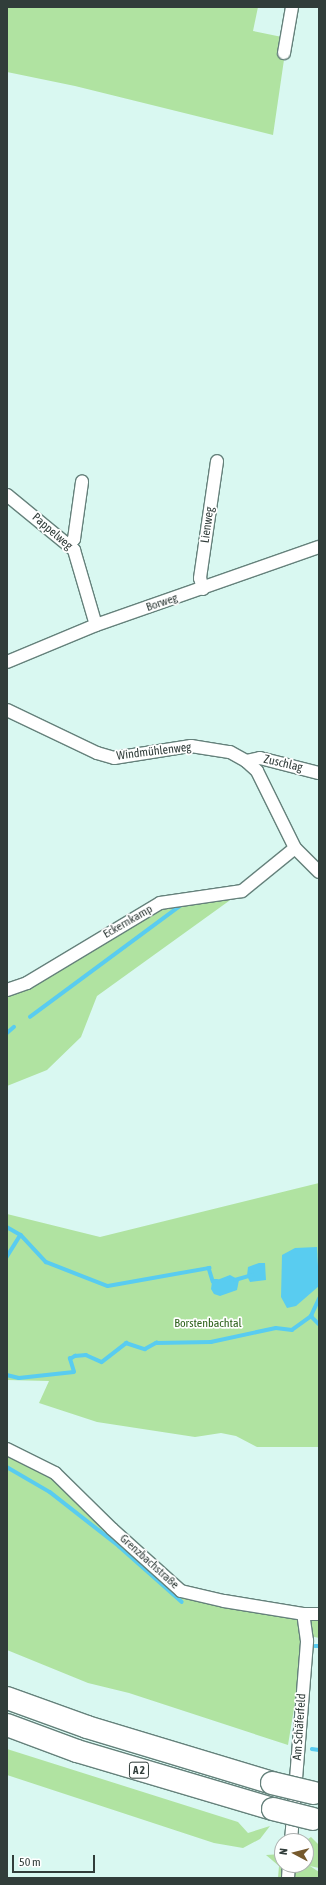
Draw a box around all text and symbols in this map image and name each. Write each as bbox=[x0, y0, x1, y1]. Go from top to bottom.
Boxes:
street label: Lienweg bbox=[198, 506, 218, 544]
street label: Pappelweg bbox=[29, 511, 75, 553]
street label: Borweg bbox=[144, 591, 180, 615]
street label: Windmühlenweg bbox=[116, 740, 192, 764]
street label: Zuschlag bbox=[262, 753, 304, 775]
street label: Eckernkamp bbox=[101, 902, 155, 942]
park label: Borstenbachtal bbox=[174, 1317, 242, 1331]
street label: Grenzbachstraße bbox=[116, 1532, 182, 1592]
street label: Am Schäferfeld bbox=[290, 1693, 310, 1761]
road number: A 2 bbox=[128, 1761, 150, 1779]
north arrow bbox=[274, 1833, 314, 1873]
scale bar bbox=[14, 1847, 97, 1873]
text: N bbox=[277, 1848, 289, 1856]
text: 50 m bbox=[19, 1855, 41, 1869]

